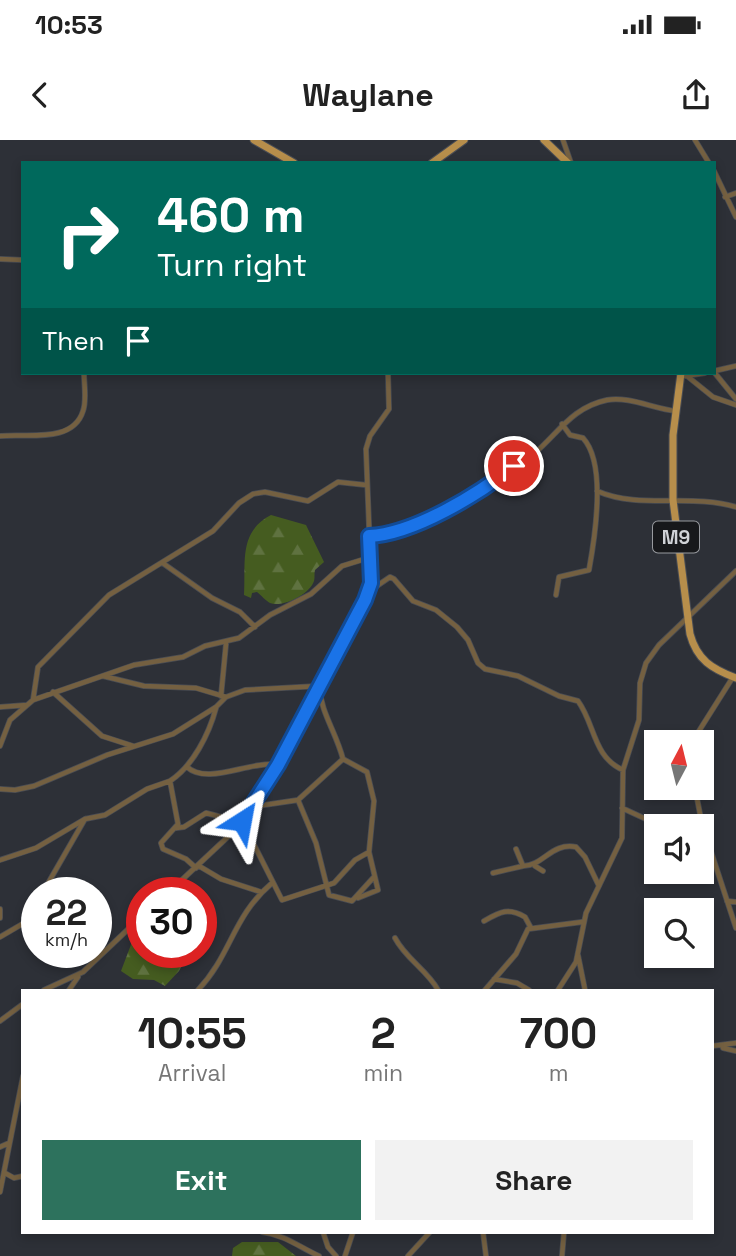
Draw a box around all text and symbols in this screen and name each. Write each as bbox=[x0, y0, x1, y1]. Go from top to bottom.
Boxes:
text: 10:53 bbox=[35, 8, 103, 42]
text: Waylane bbox=[302, 75, 434, 115]
icon: back bbox=[21, 76, 59, 114]
icon: share bbox=[677, 76, 715, 114]
text: 460 m bbox=[157, 184, 305, 246]
icon: right bbox=[42, 189, 133, 280]
text: Turn right bbox=[157, 245, 307, 285]
icon: arrive bbox=[119, 322, 157, 360]
text: Then bbox=[42, 324, 105, 358]
pin bbox=[484, 436, 544, 496]
icon: arrive bbox=[495, 447, 533, 485]
road number: M9 bbox=[653, 522, 699, 552]
north arrow bbox=[644, 730, 714, 800]
map controls bbox=[644, 730, 714, 968]
position arrow bbox=[205, 784, 279, 858]
button: sound bbox=[644, 814, 714, 884]
speed limit sign: 30 bbox=[126, 877, 217, 968]
text: 22 bbox=[46, 891, 87, 935]
button: search bbox=[644, 898, 714, 968]
text: km/h bbox=[45, 928, 88, 951]
text: 10:55 bbox=[138, 1007, 247, 1060]
text: 2 bbox=[371, 1007, 396, 1060]
text: 700 bbox=[520, 1007, 597, 1060]
text: Arrival bbox=[158, 1058, 226, 1088]
text: min bbox=[364, 1058, 403, 1088]
text: m bbox=[549, 1058, 568, 1088]
button: Exit bbox=[42, 1140, 361, 1220]
button: Share bbox=[375, 1140, 693, 1220]

